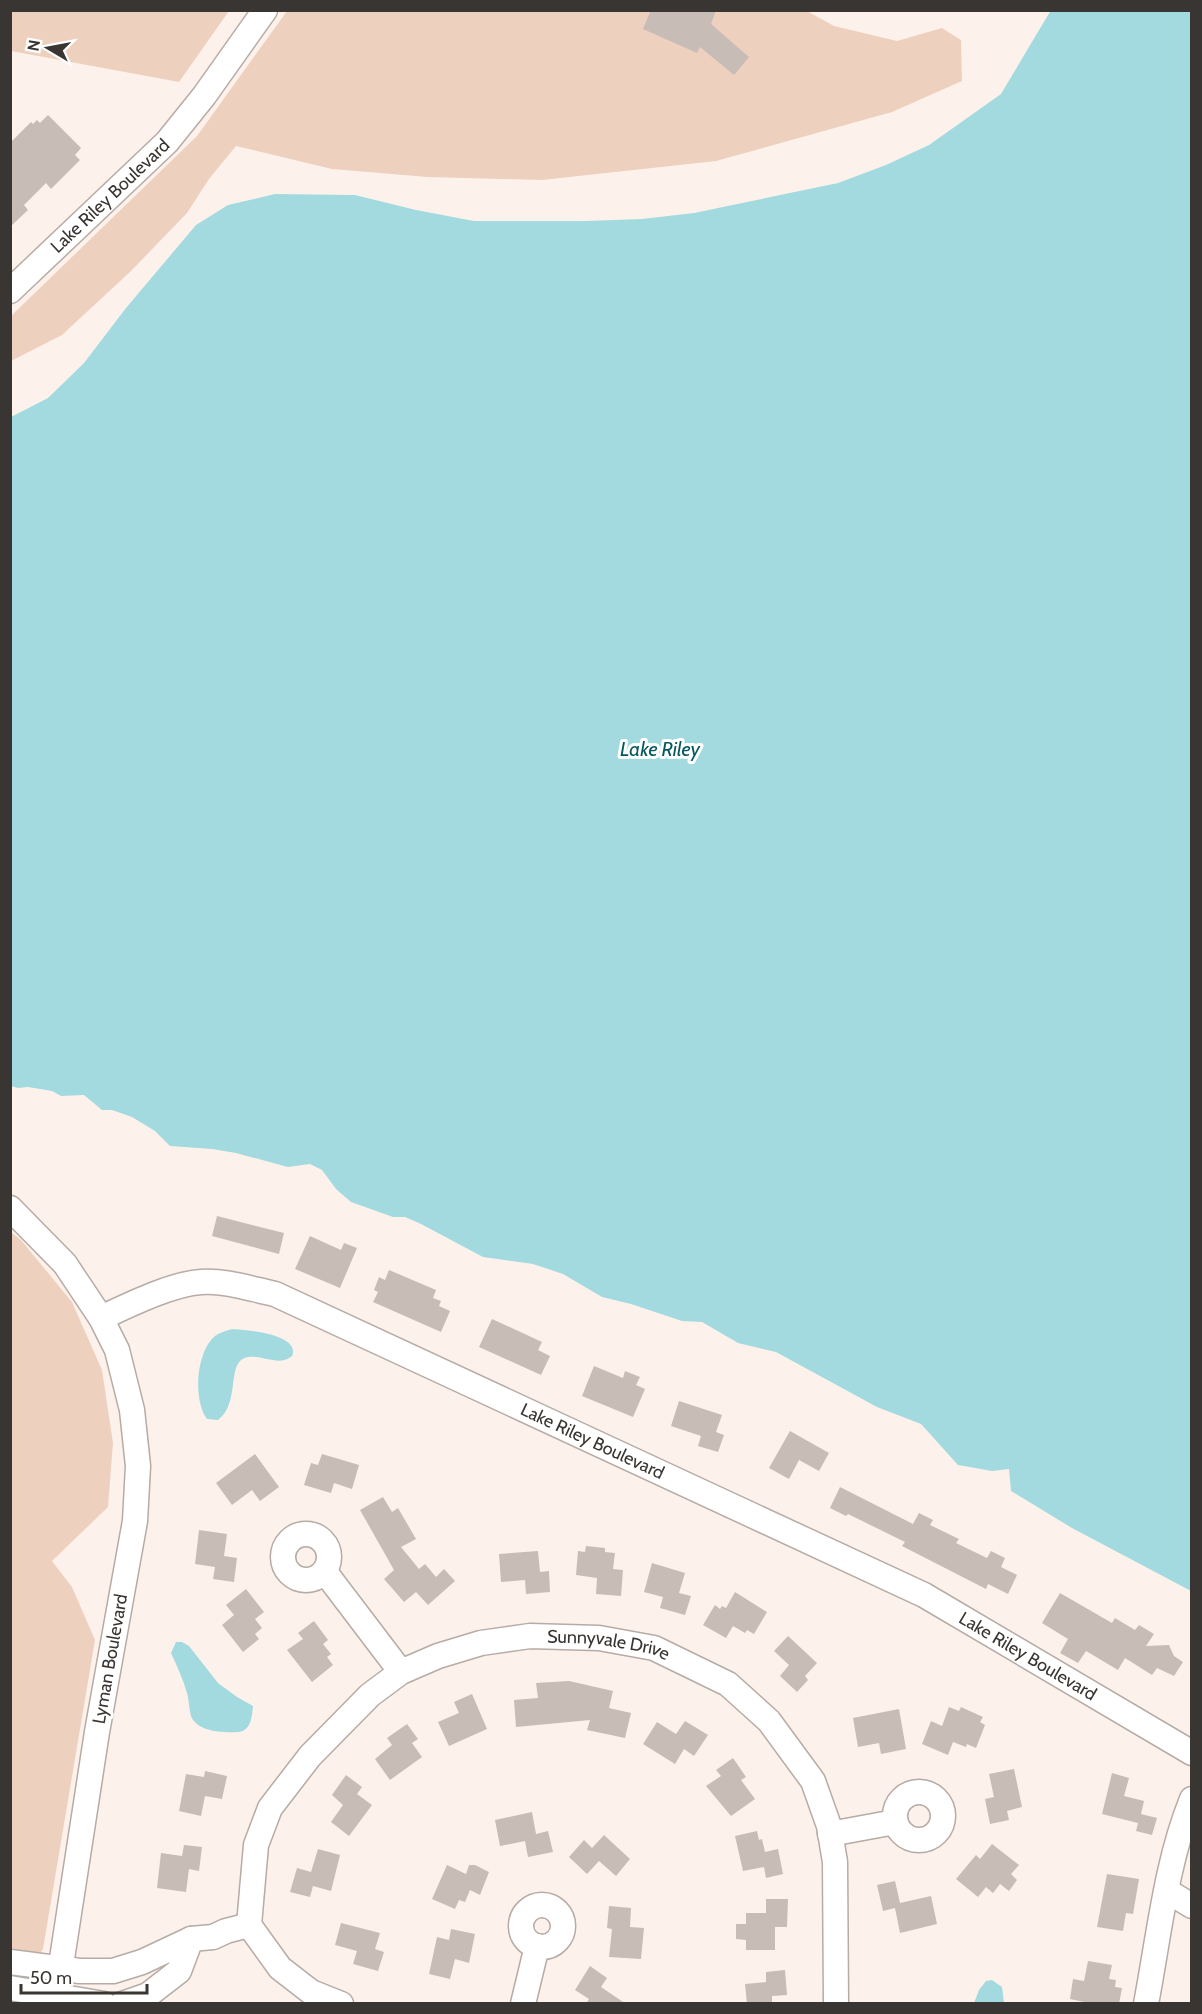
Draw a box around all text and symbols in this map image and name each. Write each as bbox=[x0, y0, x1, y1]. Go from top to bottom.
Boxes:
north arrow bbox=[18, 18, 78, 78]
text: N bbox=[23, 38, 44, 53]
street label: Lake Riley Boulevard bbox=[46, 134, 174, 258]
water label: Lake Riley bbox=[620, 737, 701, 761]
street label: Lake Riley Boulevard bbox=[517, 1398, 668, 1484]
street label: Lyman Boulevard bbox=[88, 1592, 132, 1726]
street label: Lake Riley Boulevard bbox=[955, 1607, 1101, 1705]
street label: Sunnyvale Drive bbox=[547, 1625, 673, 1665]
scale bar bbox=[21, 1957, 147, 1995]
text: 50 m bbox=[30, 1967, 72, 1989]

